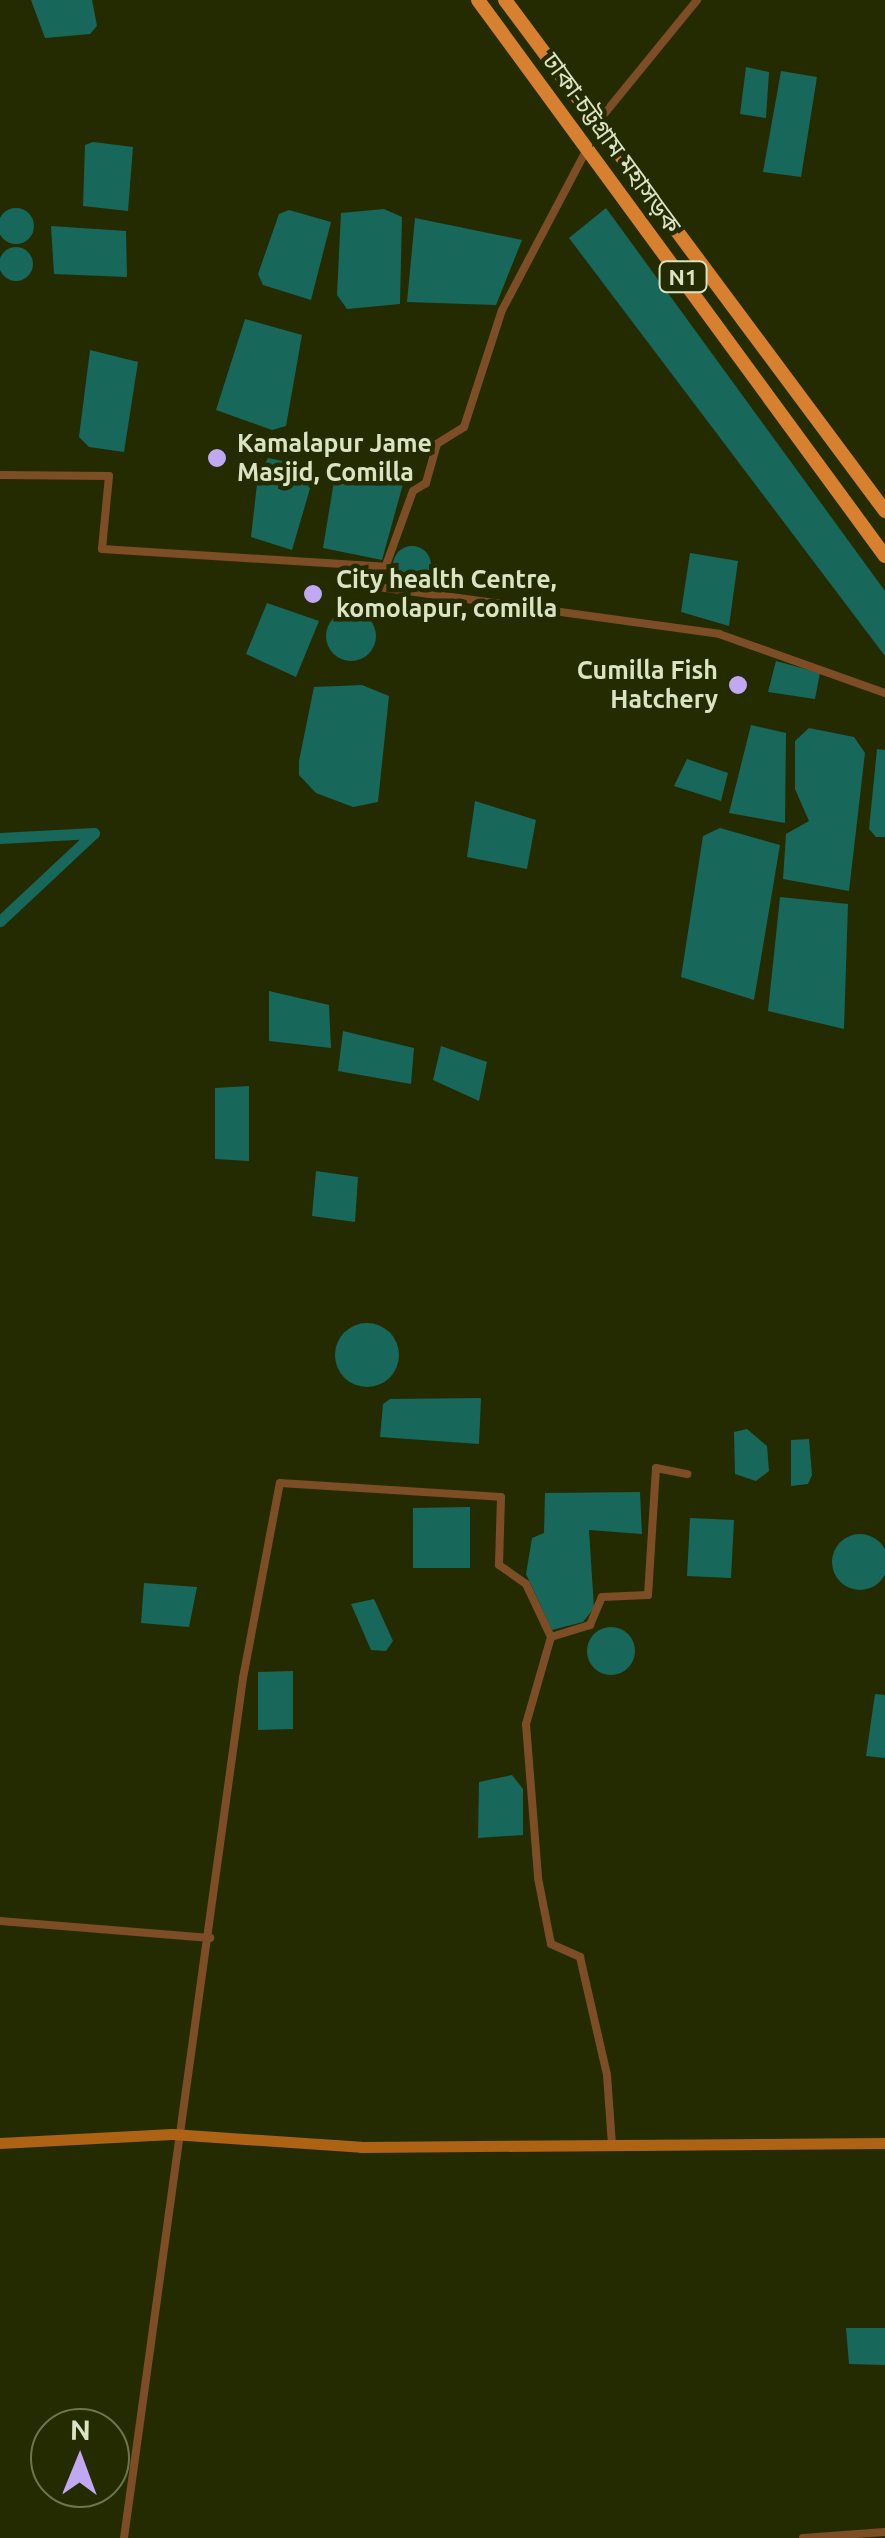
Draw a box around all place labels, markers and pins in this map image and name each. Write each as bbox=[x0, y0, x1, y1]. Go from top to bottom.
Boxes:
place label: Kamalapur Jame Masjid, Comilla bbox=[237, 429, 432, 488]
marker: Kamalapur Jame Masjid, Comilla bbox=[206, 447, 228, 469]
place label: City health Centre, komolapur, comilla bbox=[336, 565, 557, 624]
marker: City health Centre, komolapur, comilla bbox=[300, 581, 326, 607]
place label: Cumilla Fish Hatchery bbox=[577, 656, 718, 715]
marker: Cumilla Fish Hatchery bbox=[727, 674, 749, 696]

